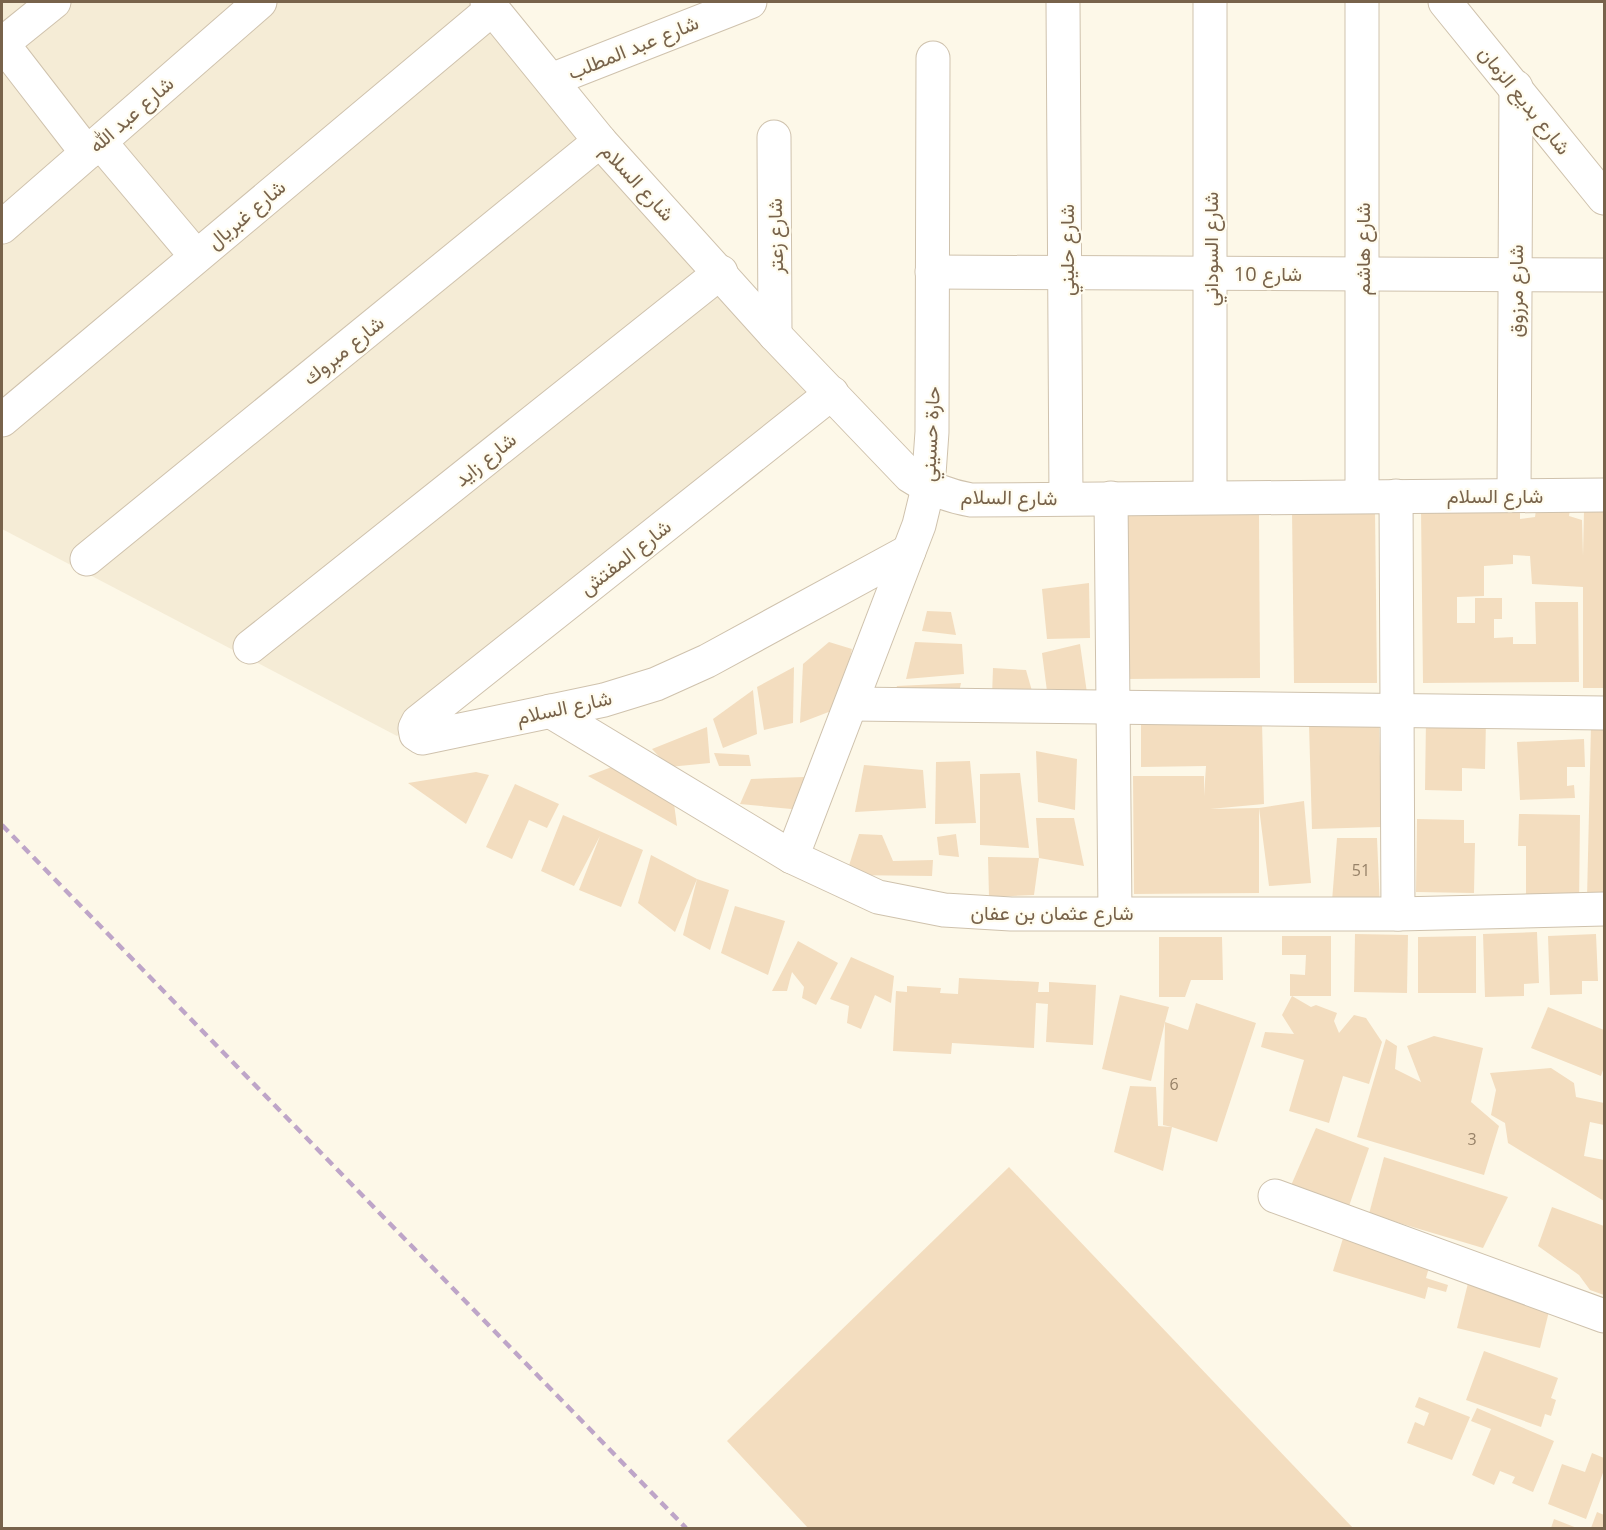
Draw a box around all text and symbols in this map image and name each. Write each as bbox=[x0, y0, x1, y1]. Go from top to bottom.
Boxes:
street label: شارع عبد المطلب bbox=[564, 8, 703, 86]
street label: شارع بديع الزمان bbox=[1472, 40, 1577, 161]
street label: شارع عبد الله bbox=[83, 70, 180, 159]
street label: شارع السلام bbox=[594, 137, 681, 227]
street label: شارع غبريال bbox=[201, 173, 292, 256]
street label: شارع السوداني bbox=[1197, 192, 1228, 306]
street label: شارع زعتر bbox=[761, 198, 790, 275]
street label: شارع هاشم bbox=[1349, 203, 1377, 296]
street label: شارع حليني bbox=[1053, 204, 1084, 296]
street label: شارع مرزوق bbox=[1502, 245, 1530, 337]
street label: شارع 10 bbox=[1234, 260, 1302, 288]
street label: شارع مبروك bbox=[297, 309, 390, 392]
street label: حارة حسيني bbox=[914, 386, 950, 483]
street label: شارع زايد bbox=[448, 426, 522, 493]
street label: شارع السلام bbox=[1447, 482, 1543, 510]
street label: شارع السلام bbox=[960, 483, 1058, 512]
street label: شارع المفتش bbox=[574, 513, 677, 602]
street label: شارع السلام bbox=[514, 684, 614, 731]
house number: 51 bbox=[1352, 859, 1370, 881]
street label: شارع عثمان بن عفان bbox=[970, 899, 1134, 927]
house number: 6 bbox=[1169, 1073, 1179, 1095]
house number: 3 bbox=[1467, 1128, 1477, 1150]

